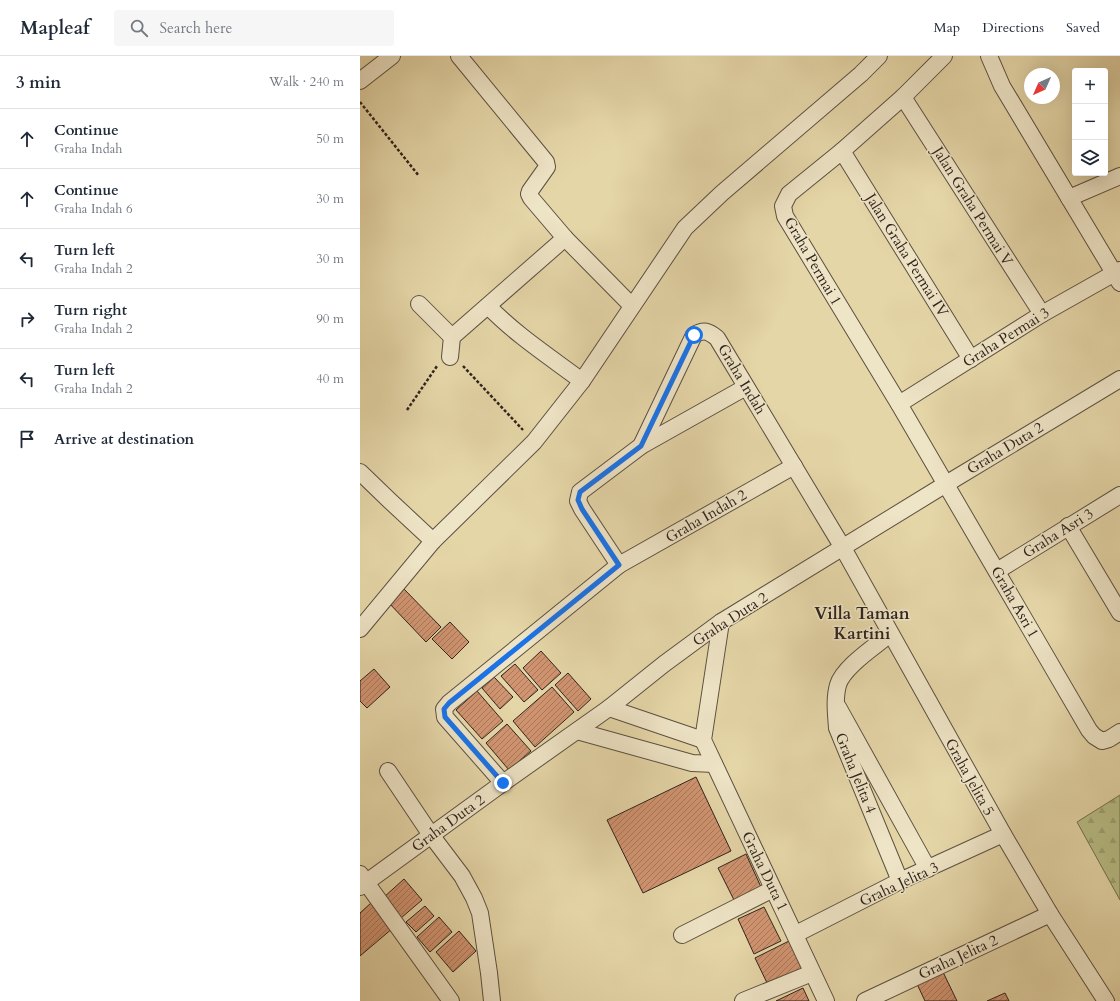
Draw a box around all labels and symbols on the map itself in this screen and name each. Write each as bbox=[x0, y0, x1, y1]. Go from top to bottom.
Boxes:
north arrow bbox=[1024, 68, 1060, 104]
street label: Jalan Graha Permai V bbox=[927, 141, 1018, 269]
street label: Jalan Graha Permai IV bbox=[860, 188, 953, 320]
street label: Graha Permai 1 bbox=[780, 213, 846, 309]
street label: Graha Permai 3 bbox=[959, 302, 1053, 372]
route start bbox=[685, 326, 703, 344]
street label: Graha Indah bbox=[713, 340, 771, 419]
street label: Graha Duta 2 bbox=[963, 417, 1047, 479]
street label: Graha Indah 2 bbox=[662, 485, 751, 547]
street label: Graha Asri 3 bbox=[1019, 503, 1097, 563]
street label: Graha Asri 1 bbox=[986, 563, 1044, 641]
street label: Graha Duta 2 bbox=[689, 587, 772, 651]
district label: Villa Taman Kartini bbox=[814, 602, 910, 645]
street label: Graha Jelita 4 bbox=[831, 730, 881, 817]
street label: Graha Jelita 5 bbox=[941, 735, 999, 819]
route end bbox=[494, 774, 512, 792]
street label: Graha Duta 2 bbox=[407, 789, 489, 856]
street label: Graha Duta 1 bbox=[737, 828, 793, 914]
street label: Graha Jelita 3 bbox=[856, 857, 942, 911]
street label: Graha Jelita 2 bbox=[915, 930, 1001, 984]

